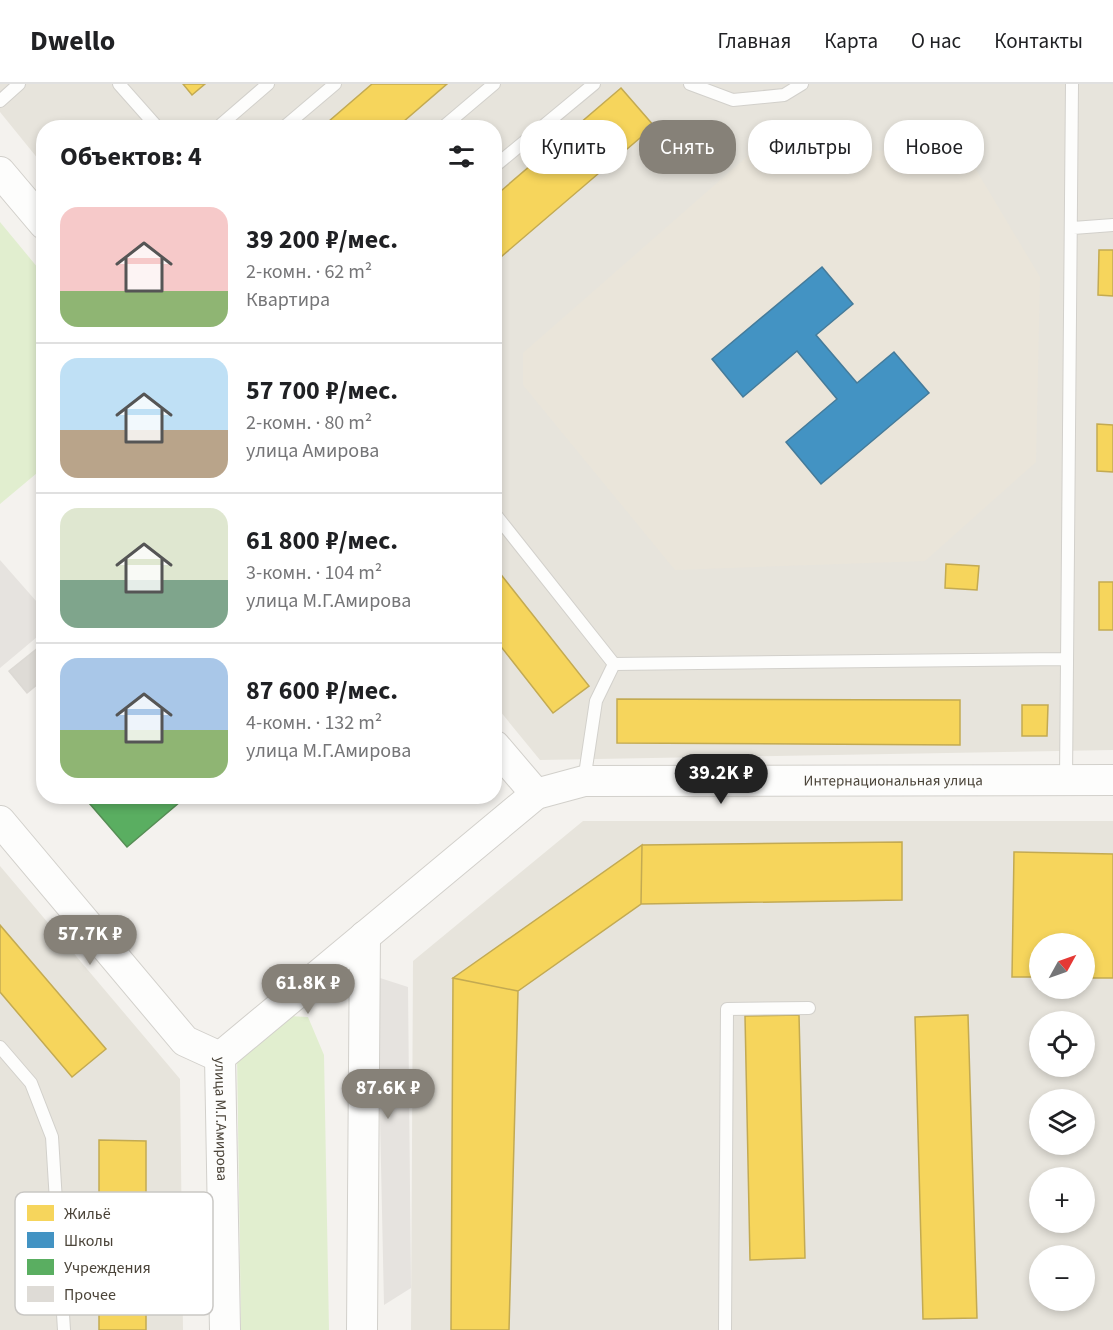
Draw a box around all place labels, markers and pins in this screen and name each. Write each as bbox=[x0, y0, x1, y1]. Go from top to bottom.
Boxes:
pin: 39.2K ₽ bbox=[666, 754, 776, 805]
pin: 57.7K ₽ bbox=[35, 915, 145, 966]
pin: 61.8K ₽ bbox=[253, 964, 363, 1015]
pin: 87.6K ₽ bbox=[333, 1069, 443, 1120]

